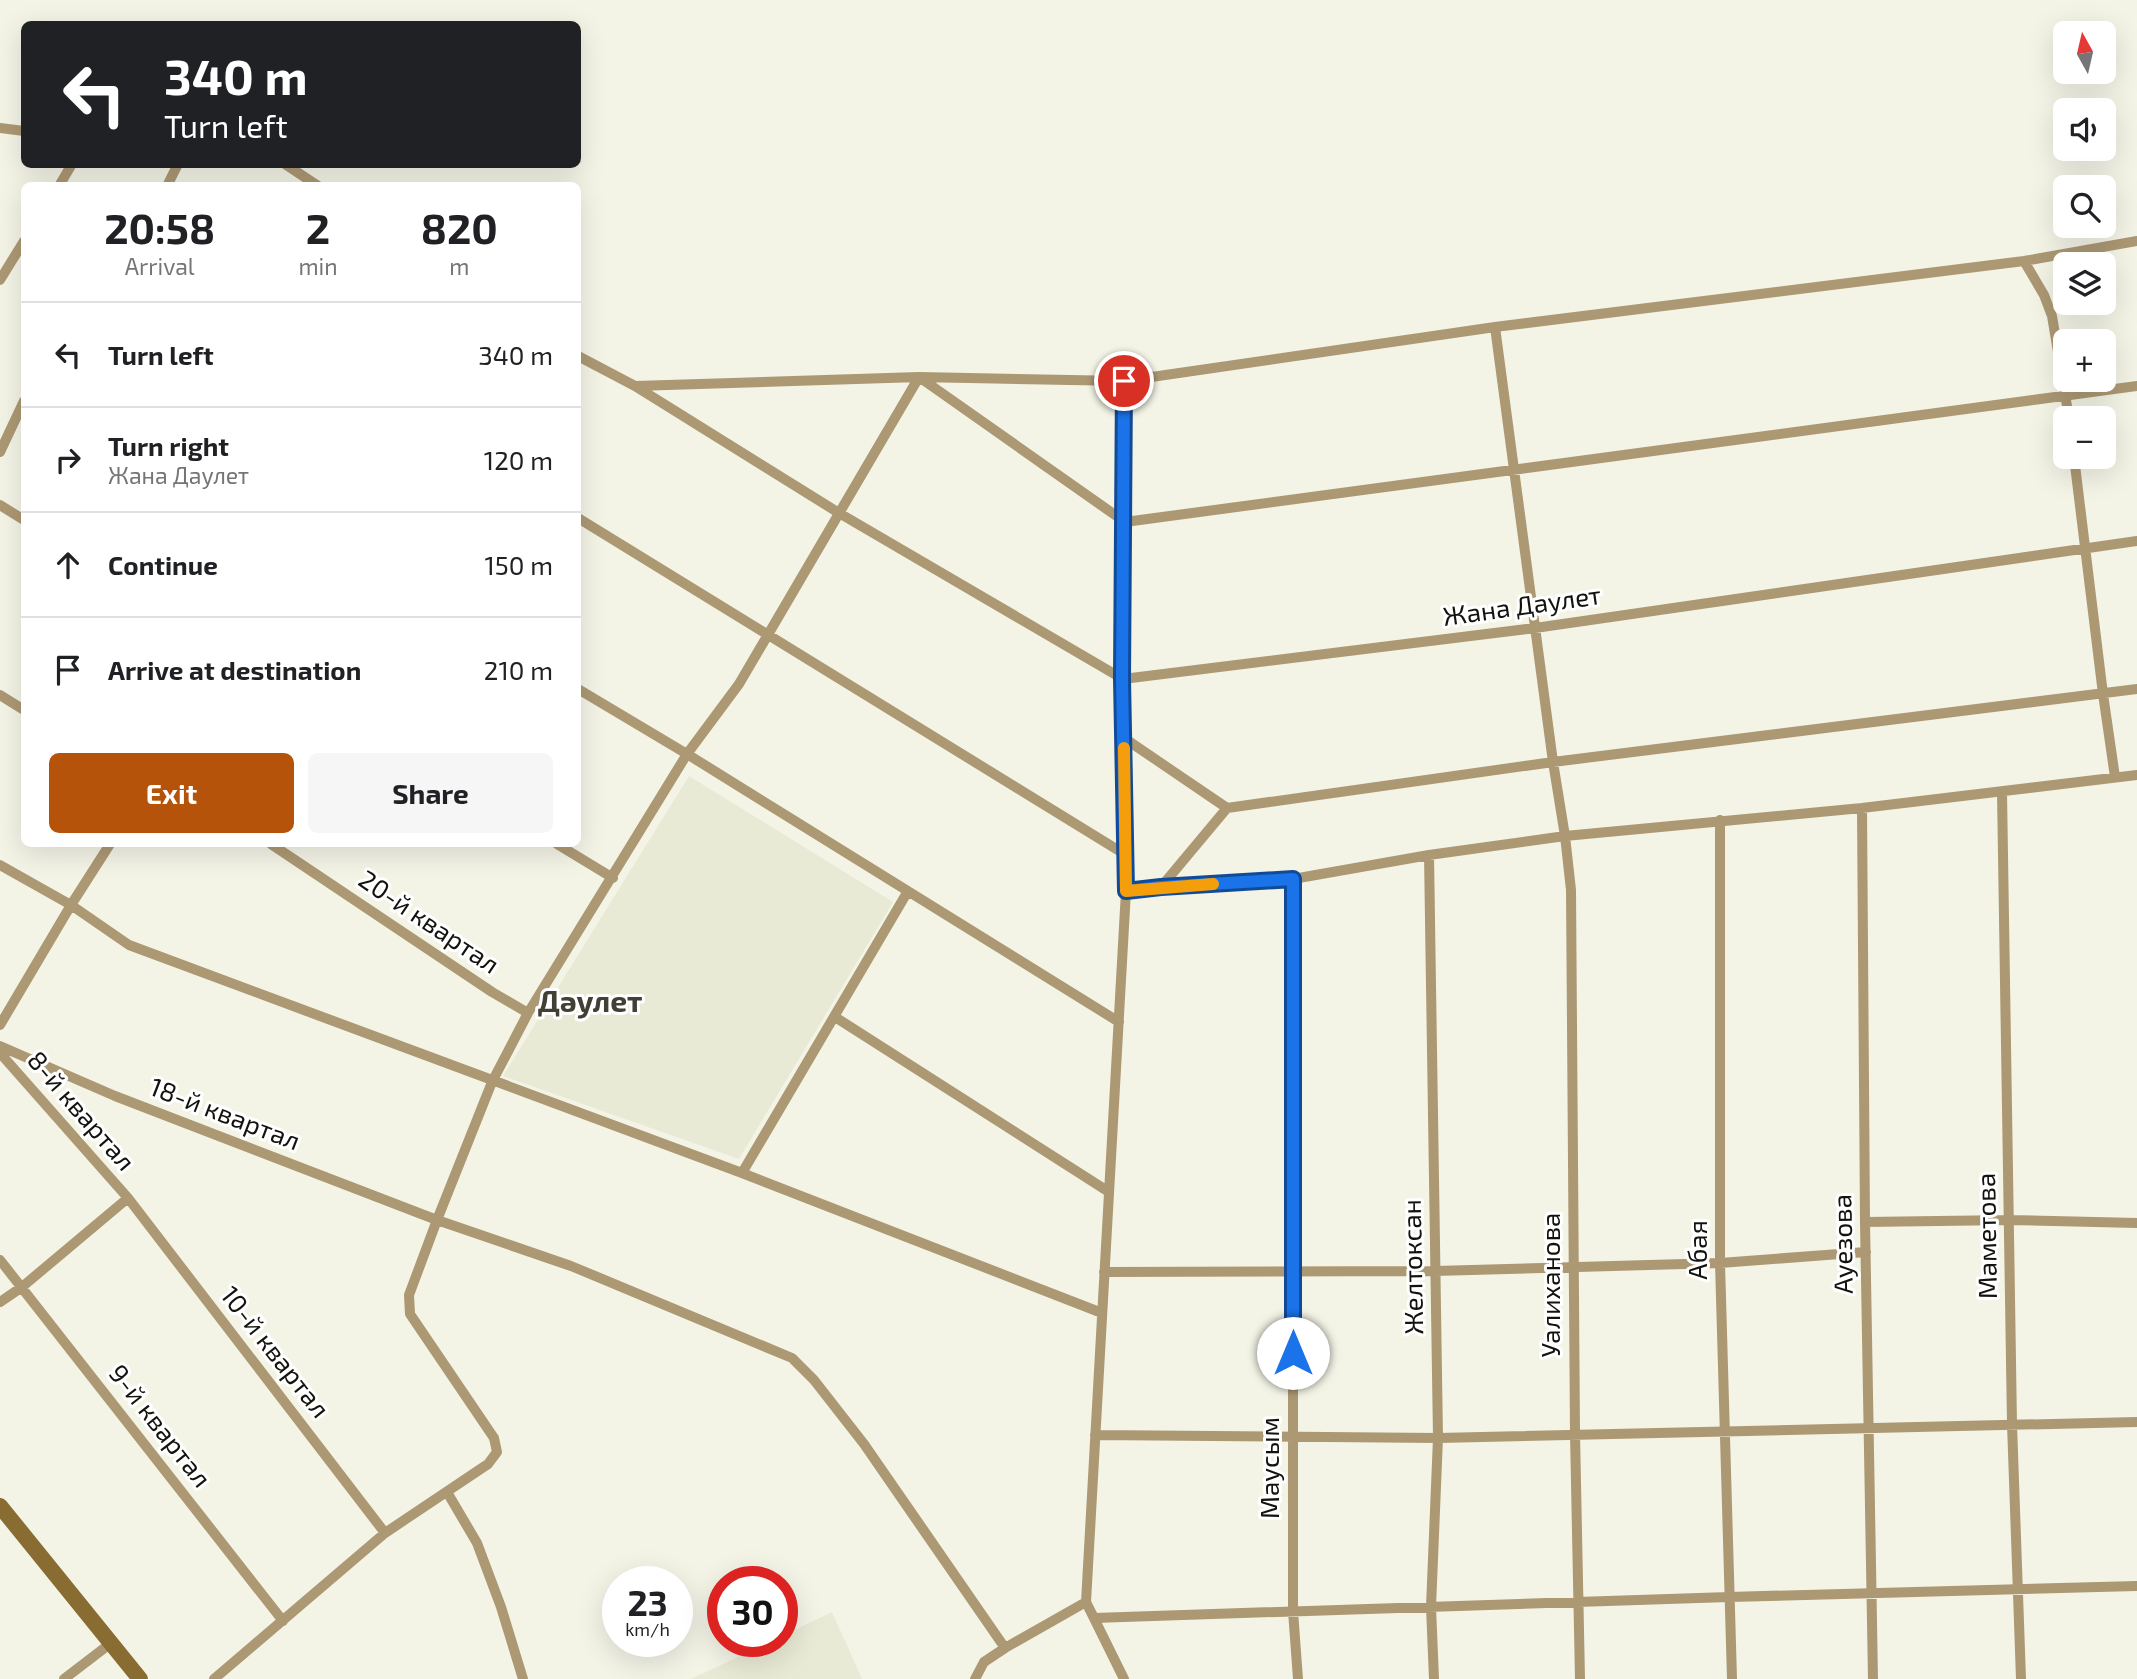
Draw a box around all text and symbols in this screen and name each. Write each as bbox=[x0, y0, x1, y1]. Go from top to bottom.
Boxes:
north arrow bbox=[2053, 21, 2116, 84]
map controls bbox=[2053, 21, 2116, 469]
text: 340 m bbox=[164, 46, 308, 105]
icon: left bbox=[49, 49, 140, 140]
button: sound bbox=[2053, 98, 2116, 161]
text: Turn left bbox=[164, 106, 288, 144]
button: search bbox=[2053, 175, 2116, 238]
text: 20:58 bbox=[104, 202, 215, 252]
text: 2 bbox=[306, 202, 330, 252]
text: 820 bbox=[421, 202, 498, 252]
text: Arrival bbox=[125, 252, 195, 280]
text: min bbox=[298, 252, 338, 280]
text: m bbox=[449, 252, 469, 280]
button: layers bbox=[2053, 252, 2116, 315]
button: + bbox=[2053, 329, 2116, 392]
icon: left bbox=[49, 336, 87, 374]
text: Turn left bbox=[108, 339, 214, 370]
text: 340 m bbox=[478, 339, 553, 370]
pin bbox=[1094, 351, 1154, 411]
icon: arrive bbox=[1105, 362, 1143, 400]
button: − bbox=[2053, 406, 2116, 469]
text: Turn right bbox=[108, 430, 229, 461]
icon: right bbox=[49, 441, 87, 479]
text: 120 m bbox=[484, 444, 553, 475]
text: Жана Даулет bbox=[108, 461, 249, 489]
icon: ahead bbox=[49, 546, 87, 584]
text: Continue bbox=[108, 549, 218, 580]
text: 150 m bbox=[484, 549, 553, 580]
street label: Жана Даулет bbox=[1441, 578, 1603, 632]
icon: arrive bbox=[49, 651, 87, 689]
text: Arrive at destination bbox=[108, 654, 361, 685]
text: 210 m bbox=[484, 654, 553, 685]
button: Exit bbox=[49, 753, 294, 833]
button: Share bbox=[308, 753, 553, 833]
street label: 20-й квартал bbox=[354, 862, 506, 979]
district label: Дәулет bbox=[538, 982, 642, 1019]
street label: 8-й квартал bbox=[22, 1044, 142, 1176]
street label: 18-й квартал bbox=[146, 1070, 305, 1155]
street label: Маметова bbox=[1969, 1173, 2002, 1299]
street label: Ауезова bbox=[1825, 1194, 1859, 1294]
street label: Желтоксан bbox=[1395, 1199, 1428, 1335]
street label: Уалиханова bbox=[1534, 1213, 1565, 1357]
street label: Абая bbox=[1681, 1220, 1712, 1280]
street label: 10-й квартал bbox=[215, 1279, 337, 1423]
position arrow bbox=[1256, 1316, 1330, 1390]
street label: 9-й квартал bbox=[104, 1358, 219, 1493]
street label: Маусым bbox=[1253, 1417, 1285, 1519]
speed limit sign: 30 bbox=[707, 1566, 798, 1657]
text: 23 bbox=[627, 1581, 668, 1623]
text: km/h bbox=[625, 1618, 670, 1640]

